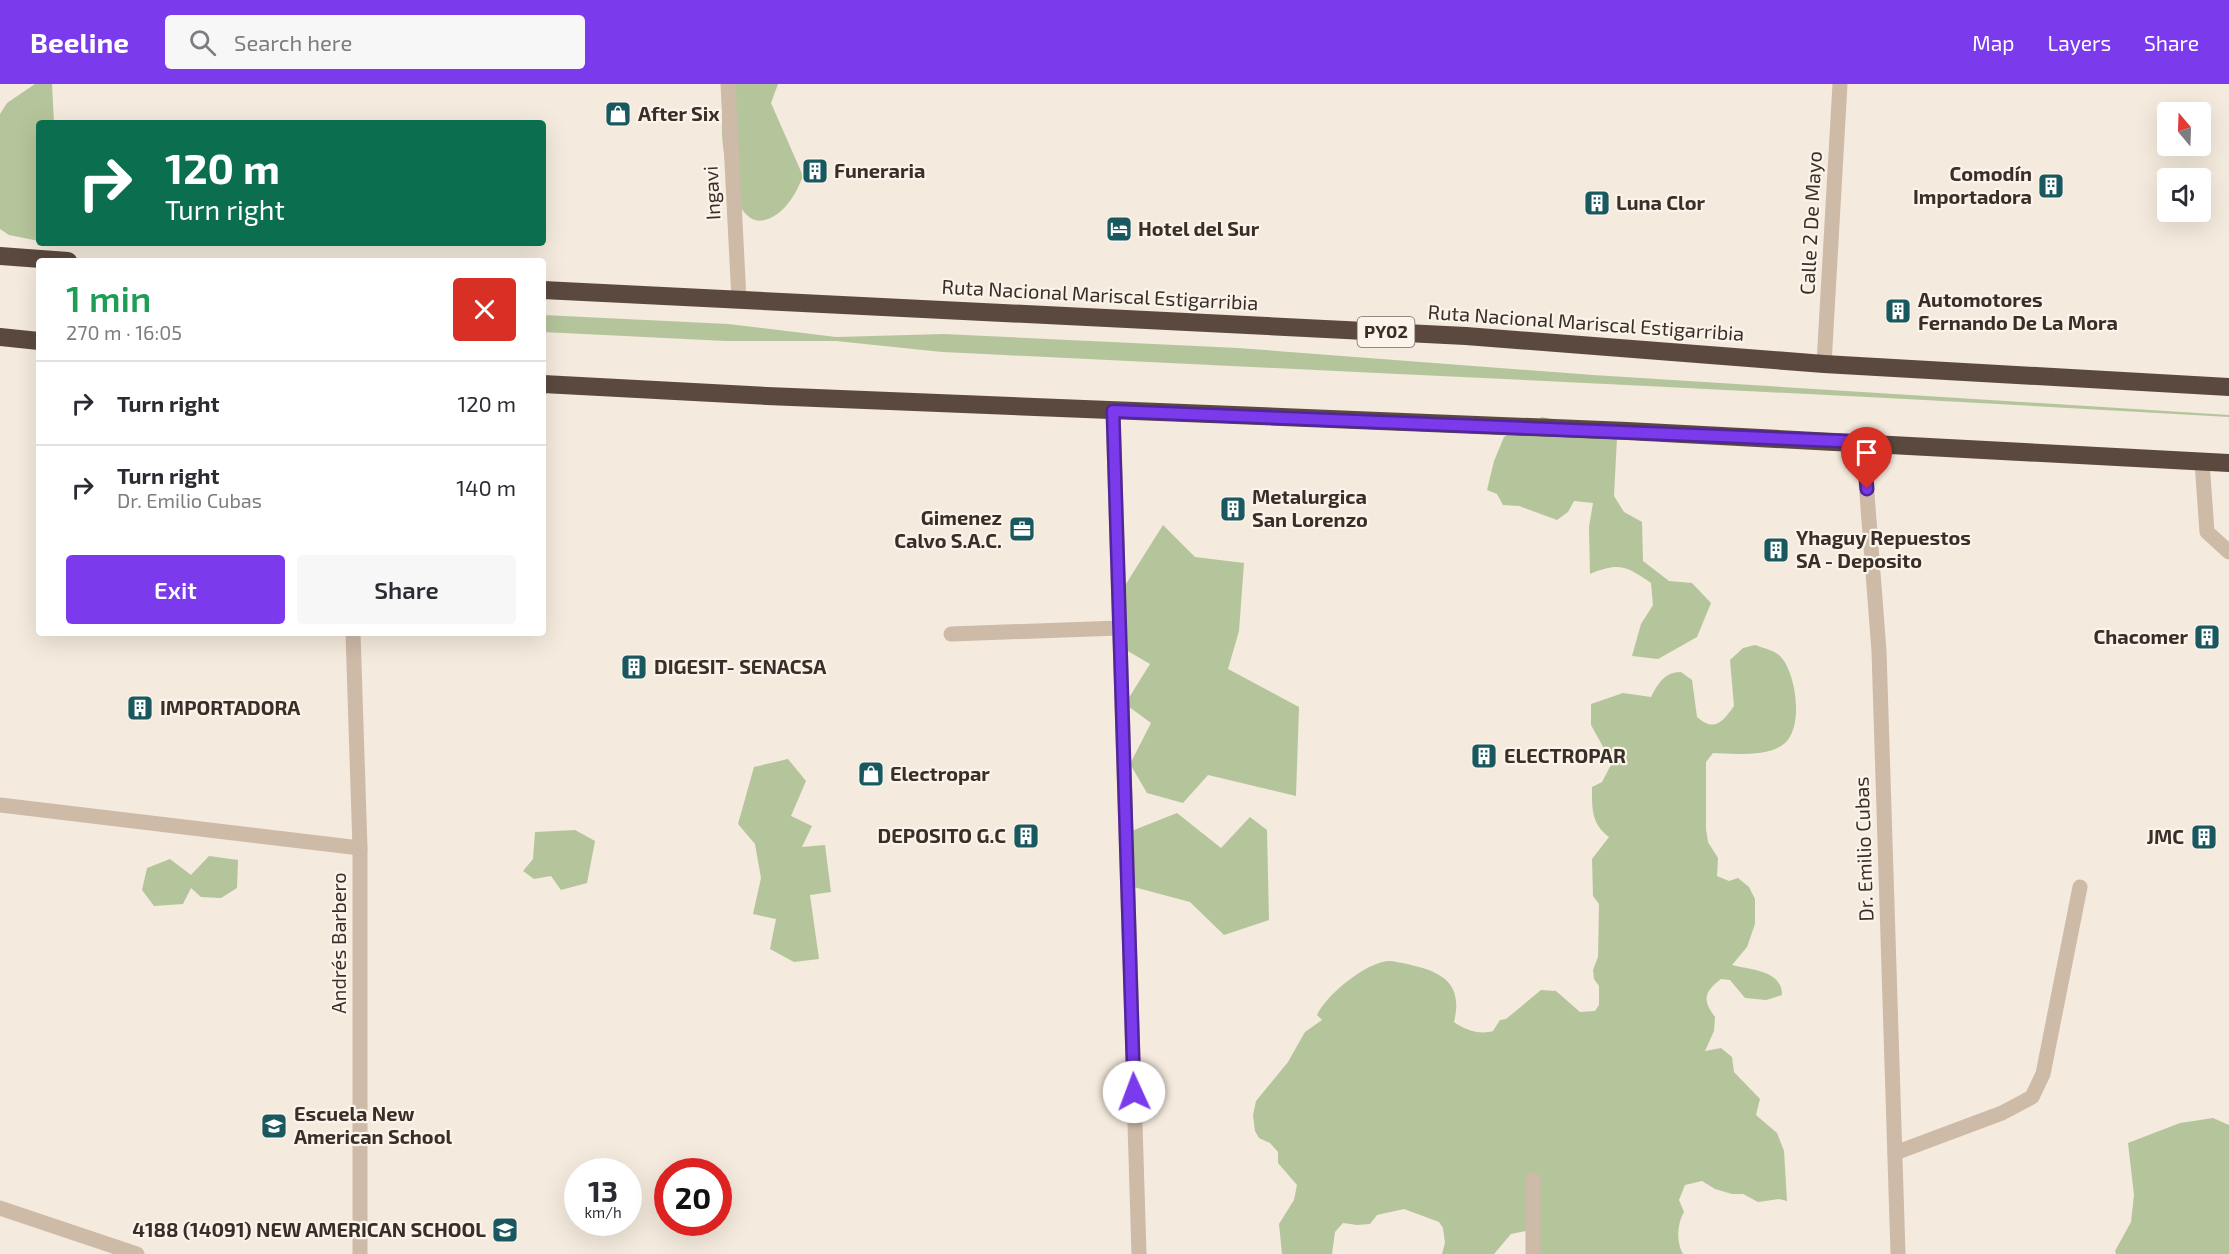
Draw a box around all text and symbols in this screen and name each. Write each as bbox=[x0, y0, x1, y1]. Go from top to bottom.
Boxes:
search box bbox=[165, 15, 585, 69]
text: Beeline bbox=[30, 25, 129, 59]
icon: search bbox=[186, 26, 219, 59]
text: Search here bbox=[234, 29, 352, 55]
text: Map bbox=[1972, 30, 2014, 55]
text: Layers bbox=[2047, 30, 2111, 55]
text: Share bbox=[2144, 30, 2199, 55]
shop icon: After Six bbox=[603, 99, 633, 129]
place label: After Six bbox=[638, 101, 720, 125]
north arrow bbox=[2157, 102, 2211, 156]
map controls bbox=[2157, 102, 2211, 222]
text: 120 m bbox=[165, 142, 280, 192]
icon: right bbox=[66, 144, 144, 222]
street label: Calle 2 De Mayo bbox=[1794, 150, 1826, 295]
building icon: Funeraria bbox=[800, 156, 830, 186]
place label: Funeraria bbox=[834, 158, 925, 182]
place label: Comodín Importadora bbox=[1913, 161, 2032, 208]
street label: Ingavi bbox=[698, 165, 724, 221]
button: sound bbox=[2157, 168, 2211, 222]
building icon: Comodín Importadora bbox=[2036, 171, 2066, 201]
building icon: Luna Clor bbox=[1582, 188, 1612, 218]
place label: Luna Clor bbox=[1616, 190, 1705, 214]
text: Turn right bbox=[165, 193, 285, 225]
hotel icon: Hotel del Sur bbox=[1104, 214, 1134, 244]
place label: Hotel del Sur bbox=[1138, 216, 1260, 240]
street label: Ruta Nacional Mariscal Estigarribia bbox=[941, 274, 1259, 314]
text: 1 min bbox=[66, 276, 151, 319]
button: close bbox=[453, 278, 516, 341]
place label: Automotores Fernando De La Mora bbox=[1918, 287, 2118, 334]
building icon: Automotores Fernando De La Mora bbox=[1883, 296, 1913, 326]
street label: Ruta Nacional Mariscal Estigarribia bbox=[1427, 299, 1745, 345]
road number: PY02 bbox=[1358, 317, 1414, 347]
text: 270 m · 16:05 bbox=[66, 320, 182, 344]
icon: right bbox=[66, 387, 99, 420]
text: Turn right bbox=[117, 390, 219, 416]
text: 120 m bbox=[457, 390, 516, 416]
pin bbox=[1841, 427, 1892, 489]
icon: arrive bbox=[1850, 436, 1883, 469]
text: Turn right bbox=[117, 462, 219, 488]
icon: right bbox=[66, 471, 99, 504]
text: 140 m bbox=[456, 474, 516, 500]
place label: Metalurgica San Lorenzo bbox=[1252, 484, 1368, 531]
text: Dr. Emilio Cubas bbox=[117, 488, 262, 512]
building icon: Metalurgica San Lorenzo bbox=[1218, 494, 1248, 524]
place label: Gimenez Calvo S.A.C. bbox=[894, 505, 1002, 552]
office icon: Gimenez Calvo S.A.C. bbox=[1007, 514, 1037, 544]
place label: Yhaguy Repuestos SA - Deposito bbox=[1796, 525, 1971, 572]
building icon: Yhaguy Repuestos SA - Deposito bbox=[1761, 535, 1791, 565]
button: Exit bbox=[66, 555, 285, 624]
button: Share bbox=[297, 555, 516, 624]
building icon: Chacomer bbox=[2192, 622, 2222, 652]
place label: Chacomer bbox=[2094, 624, 2188, 648]
building icon: DIGESIT- SENACSA bbox=[619, 652, 649, 682]
place label: DIGESIT- SENACSA bbox=[654, 654, 827, 678]
building icon: IMPORTADORA bbox=[125, 693, 155, 723]
place label: IMPORTADORA bbox=[160, 695, 301, 719]
building icon: ELECTROPAR bbox=[1469, 741, 1499, 771]
place label: ELECTROPAR bbox=[1504, 743, 1626, 767]
shop icon: Electropar bbox=[856, 759, 886, 789]
place label: Electropar bbox=[890, 761, 990, 785]
street label: Dr. Emilio Cubas bbox=[1848, 776, 1878, 922]
building icon: DEPOSITO G.C bbox=[1011, 821, 1041, 851]
building icon: JMC bbox=[2189, 822, 2219, 852]
place label: DEPOSITO G.C bbox=[878, 823, 1006, 847]
place label: JMC bbox=[2147, 824, 2184, 848]
street label: Andrés Barbero bbox=[326, 872, 350, 1014]
position arrow bbox=[1102, 1060, 1166, 1124]
place label: Escuela New American School bbox=[294, 1101, 452, 1148]
school or university icon: Escuela New American School bbox=[259, 1111, 289, 1141]
speed limit sign: 20 bbox=[654, 1158, 732, 1236]
text: 13 bbox=[588, 1172, 618, 1208]
text: km/h bbox=[584, 1203, 622, 1221]
school or university icon: 4188 (14091) NEW AMERICAN SCHOOL bbox=[490, 1215, 520, 1245]
place label: 4188 (14091) NEW AMERICAN SCHOOL bbox=[132, 1217, 486, 1241]

